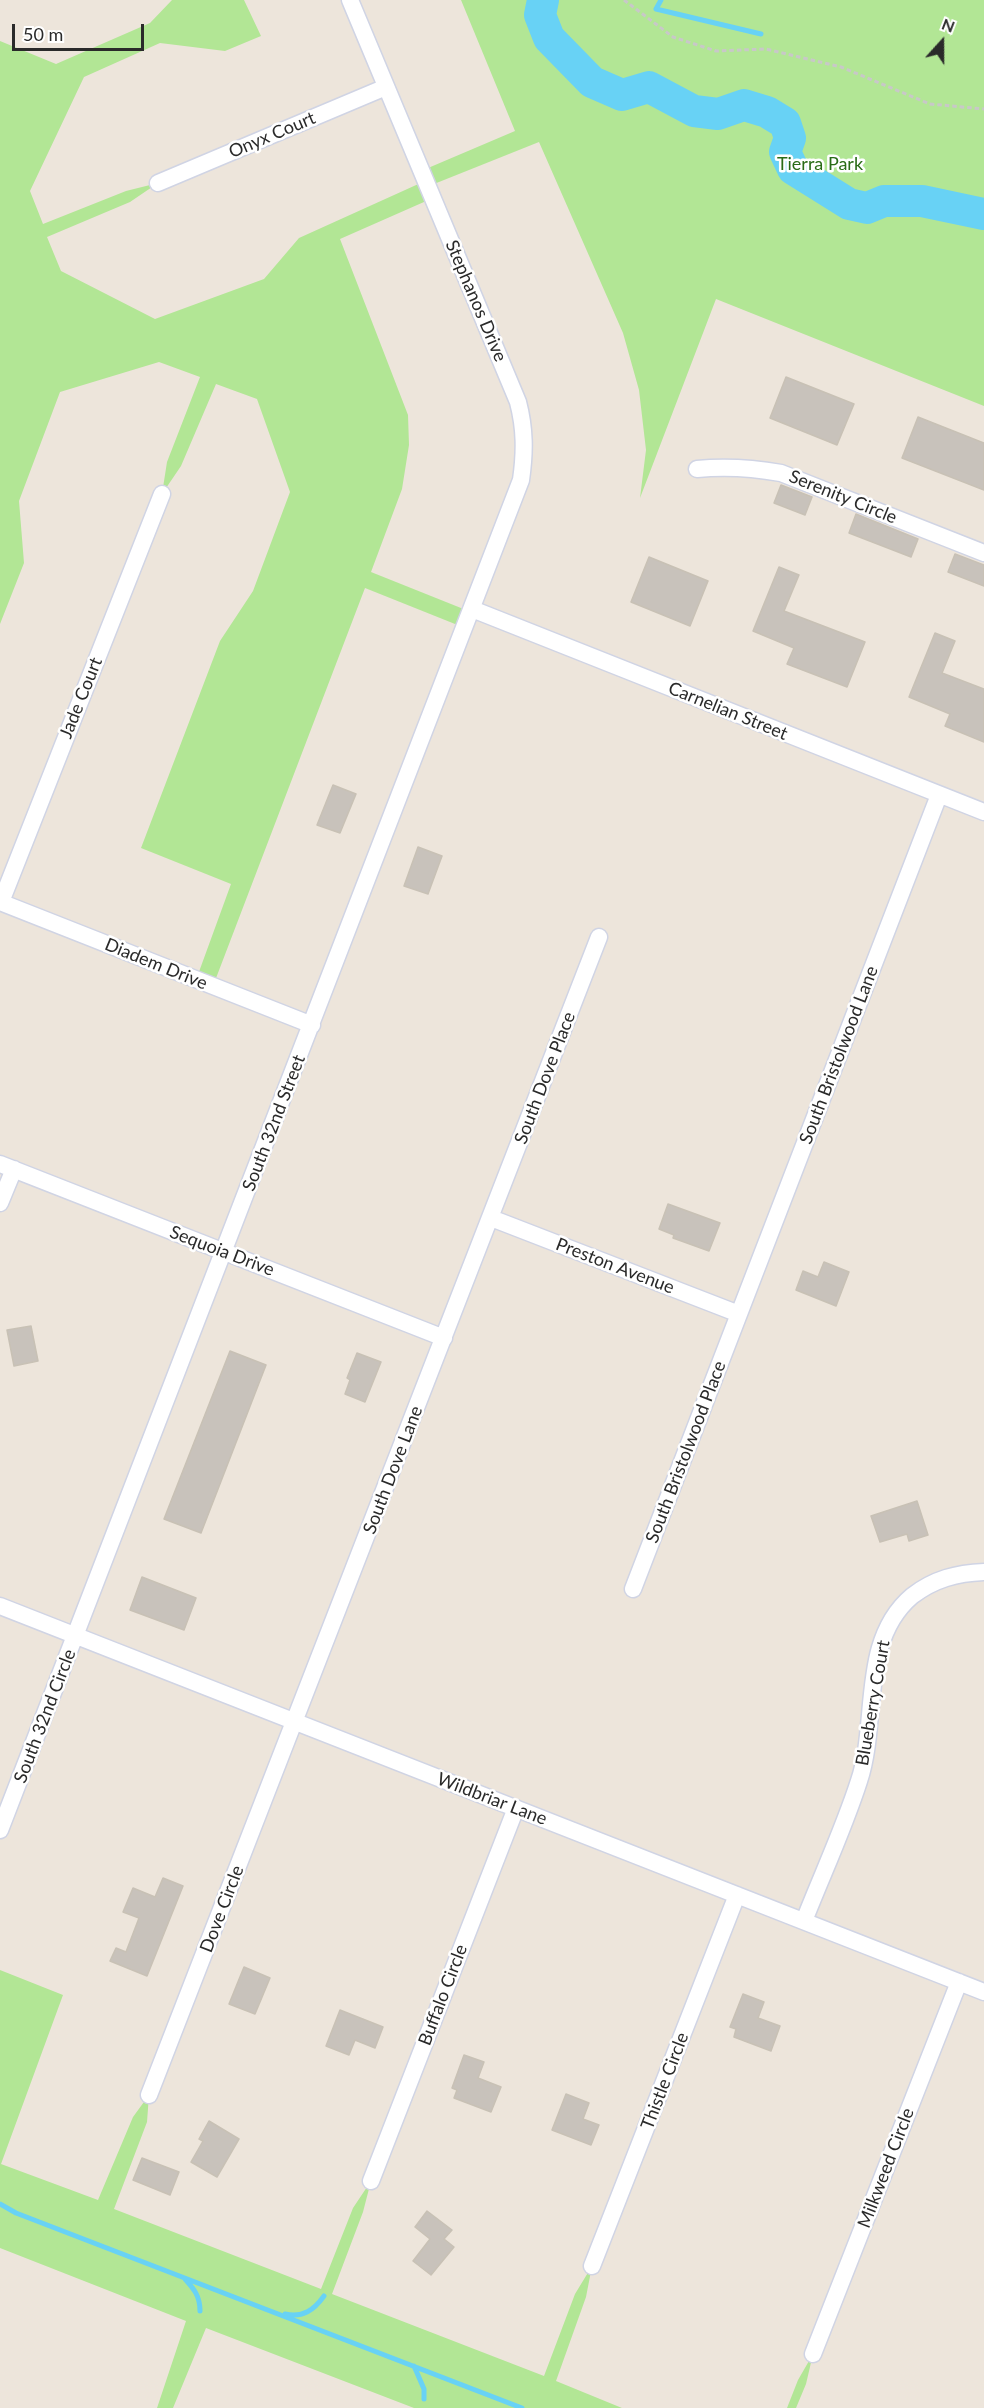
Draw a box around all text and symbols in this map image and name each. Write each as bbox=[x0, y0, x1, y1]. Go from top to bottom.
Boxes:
scale bar bbox=[15, 12, 147, 50]
north arrow bbox=[912, 12, 972, 72]
text: N bbox=[939, 14, 958, 36]
text: 50 m bbox=[23, 23, 63, 45]
street label: Onyx Court bbox=[225, 107, 319, 163]
park label: Tierra Park bbox=[777, 153, 863, 175]
street label: Stephanos Drive bbox=[441, 237, 511, 365]
street label: Serenity Circle bbox=[786, 466, 900, 528]
street label: Jade Court bbox=[55, 654, 107, 742]
street label: Carnelian Street bbox=[665, 677, 791, 745]
street label: Diadem Drive bbox=[102, 934, 210, 994]
street label: South Bristolwood Lane bbox=[795, 963, 883, 1147]
street label: South Dove Place bbox=[510, 1009, 580, 1147]
street label: South 32nd Street bbox=[238, 1052, 310, 1194]
street label: Sequoia Drive bbox=[167, 1221, 277, 1281]
street label: Preston Avenue bbox=[553, 1234, 677, 1298]
street label: South Bristolwood Place bbox=[641, 1358, 731, 1546]
street label: South Dove Lane bbox=[359, 1403, 427, 1537]
street label: Blueberry Court bbox=[851, 1639, 895, 1767]
street label: South 32nd Circle bbox=[10, 1646, 80, 1786]
street label: Wildbriar Lane bbox=[434, 1768, 550, 1830]
street label: Dove Circle bbox=[196, 1862, 248, 1956]
street label: Buffalo Circle bbox=[414, 1942, 472, 2048]
street label: Thistle Circle bbox=[637, 2029, 693, 2133]
street label: Milkweed Circle bbox=[853, 2105, 919, 2231]

